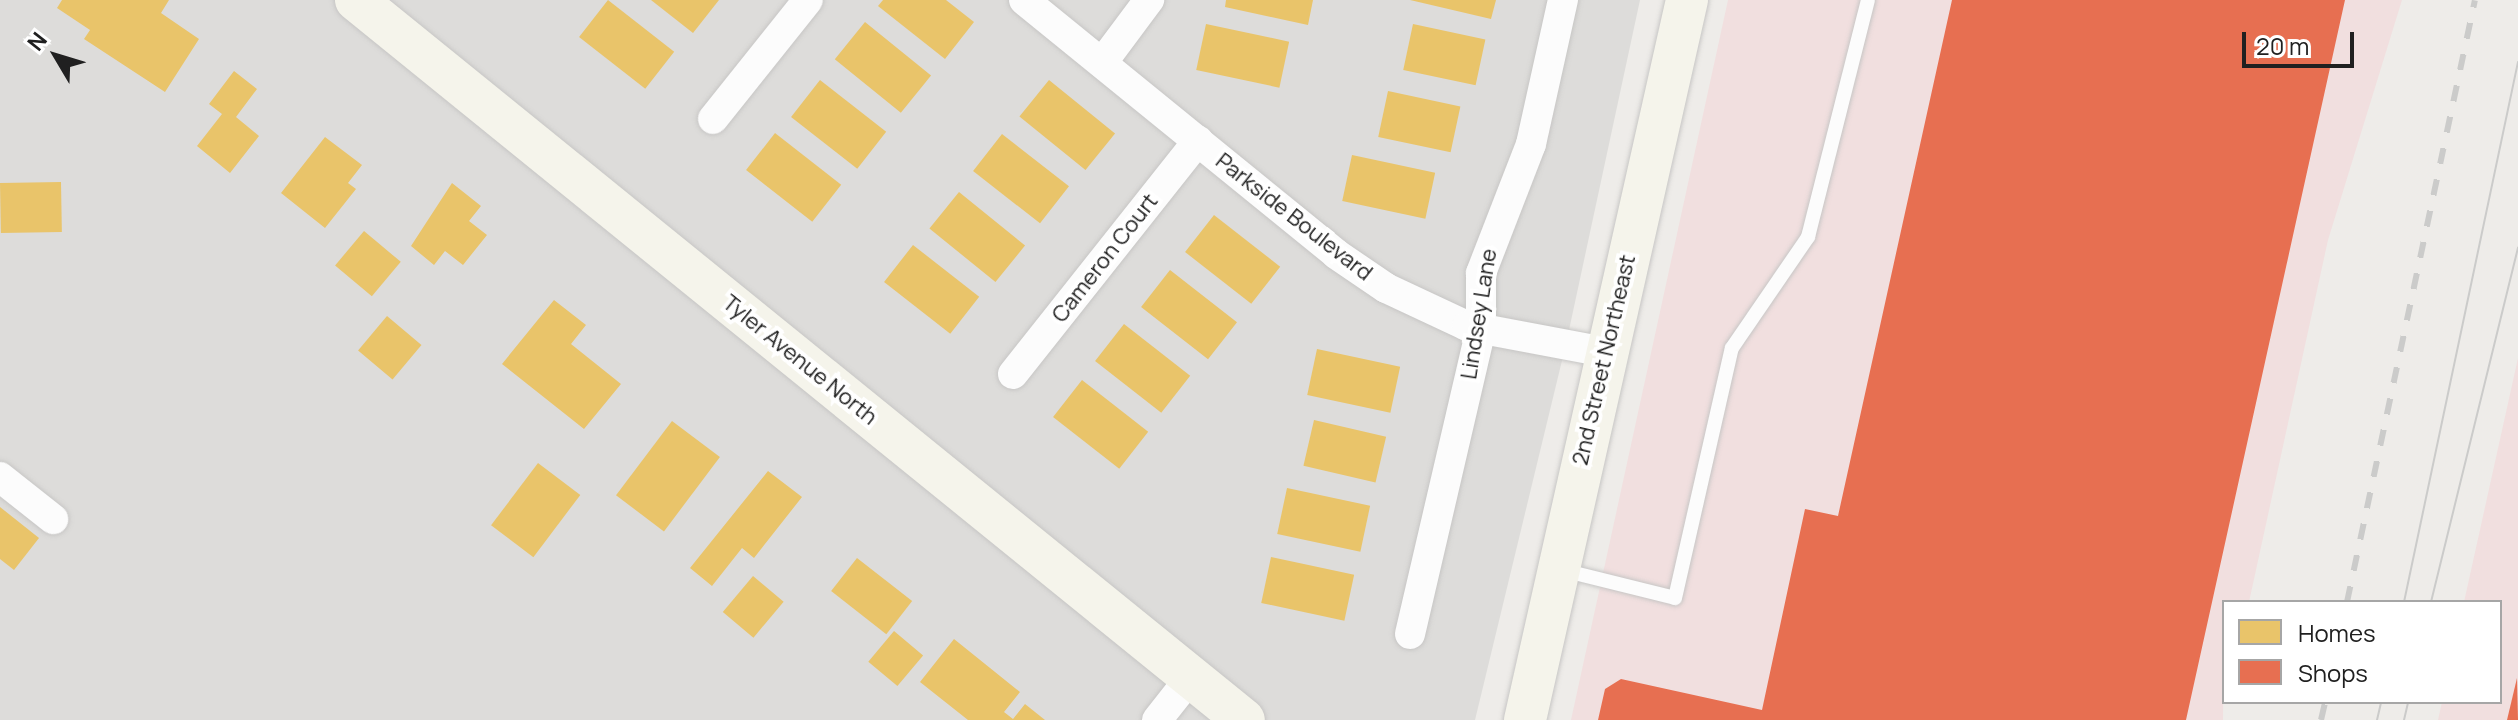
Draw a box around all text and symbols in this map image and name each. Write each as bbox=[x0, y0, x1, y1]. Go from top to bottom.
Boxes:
north arrow bbox=[16, 16, 96, 96]
scale bar bbox=[2246, 16, 2358, 66]
text: N bbox=[20, 26, 54, 57]
text: 20 m bbox=[2256, 29, 2309, 62]
street label: Parkside Boulevard bbox=[1211, 148, 1377, 286]
street label: Cameron Court bbox=[1047, 188, 1163, 328]
street label: Lindsey Lane bbox=[1456, 247, 1502, 381]
street label: 2nd Street Northeast bbox=[1567, 252, 1641, 468]
street label: Tyler Avenue North bbox=[717, 290, 883, 430]
legend bbox=[2222, 600, 2502, 704]
text: Homes bbox=[2298, 616, 2376, 649]
text: Shops bbox=[2298, 656, 2368, 689]

